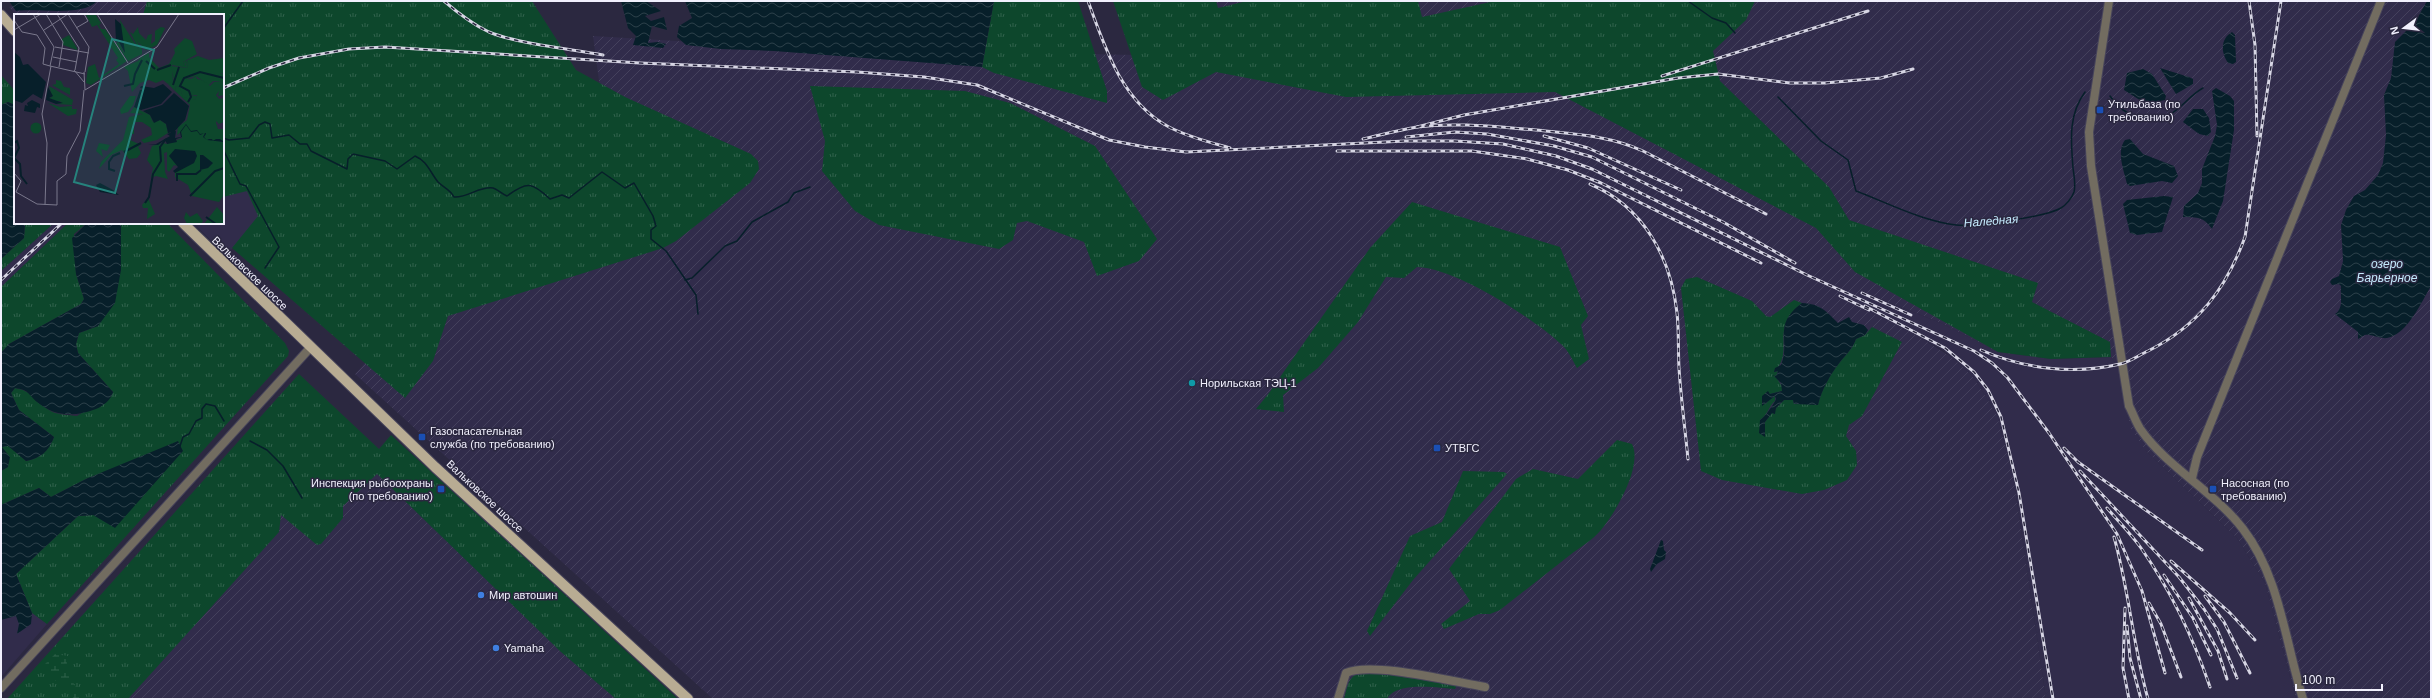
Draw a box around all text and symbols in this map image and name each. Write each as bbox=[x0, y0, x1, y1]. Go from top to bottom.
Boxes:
north arrow bbox=[2384, 8, 2424, 48]
inset map bbox=[14, 14, 224, 224]
text: N bbox=[2388, 25, 2401, 36]
place label: Утильбаза (по требованию) bbox=[2108, 98, 2180, 123]
marker: Утильбаза (по требованию) bbox=[2095, 105, 2105, 115]
water label: Наледная bbox=[1963, 212, 2020, 230]
street label: Вальковское шоссе bbox=[210, 234, 290, 312]
water label: озеро Барьерное bbox=[2357, 257, 2418, 285]
place label: Норильская ТЭЦ-1 bbox=[1200, 377, 1297, 389]
marker: Норильская ТЭЦ-1 bbox=[1187, 378, 1197, 388]
place label: Газоспасательная служба (по требованию) bbox=[430, 425, 555, 450]
marker: Газоспасательная служба (по требованию) bbox=[417, 432, 427, 442]
place label: УТВГС bbox=[1445, 442, 1480, 454]
marker: УТВГС bbox=[1432, 443, 1442, 453]
street label: Вальковское шоссе bbox=[444, 457, 526, 535]
place label: Инспекция рыбоохраны (по требованию) bbox=[311, 477, 433, 502]
place label: Насосная (по требованию) bbox=[2221, 477, 2289, 502]
marker: Инспекция рыбоохраны (по требованию) bbox=[436, 484, 446, 494]
marker: Насосная (по требованию) bbox=[2208, 484, 2218, 494]
place label: Мир автошин bbox=[489, 589, 557, 601]
marker: Мир автошин bbox=[476, 590, 486, 600]
place label: Yamaha bbox=[504, 642, 545, 654]
marker: Yamaha bbox=[491, 643, 501, 653]
scale bar bbox=[2296, 666, 2382, 692]
text: 100 m bbox=[2302, 673, 2335, 687]

